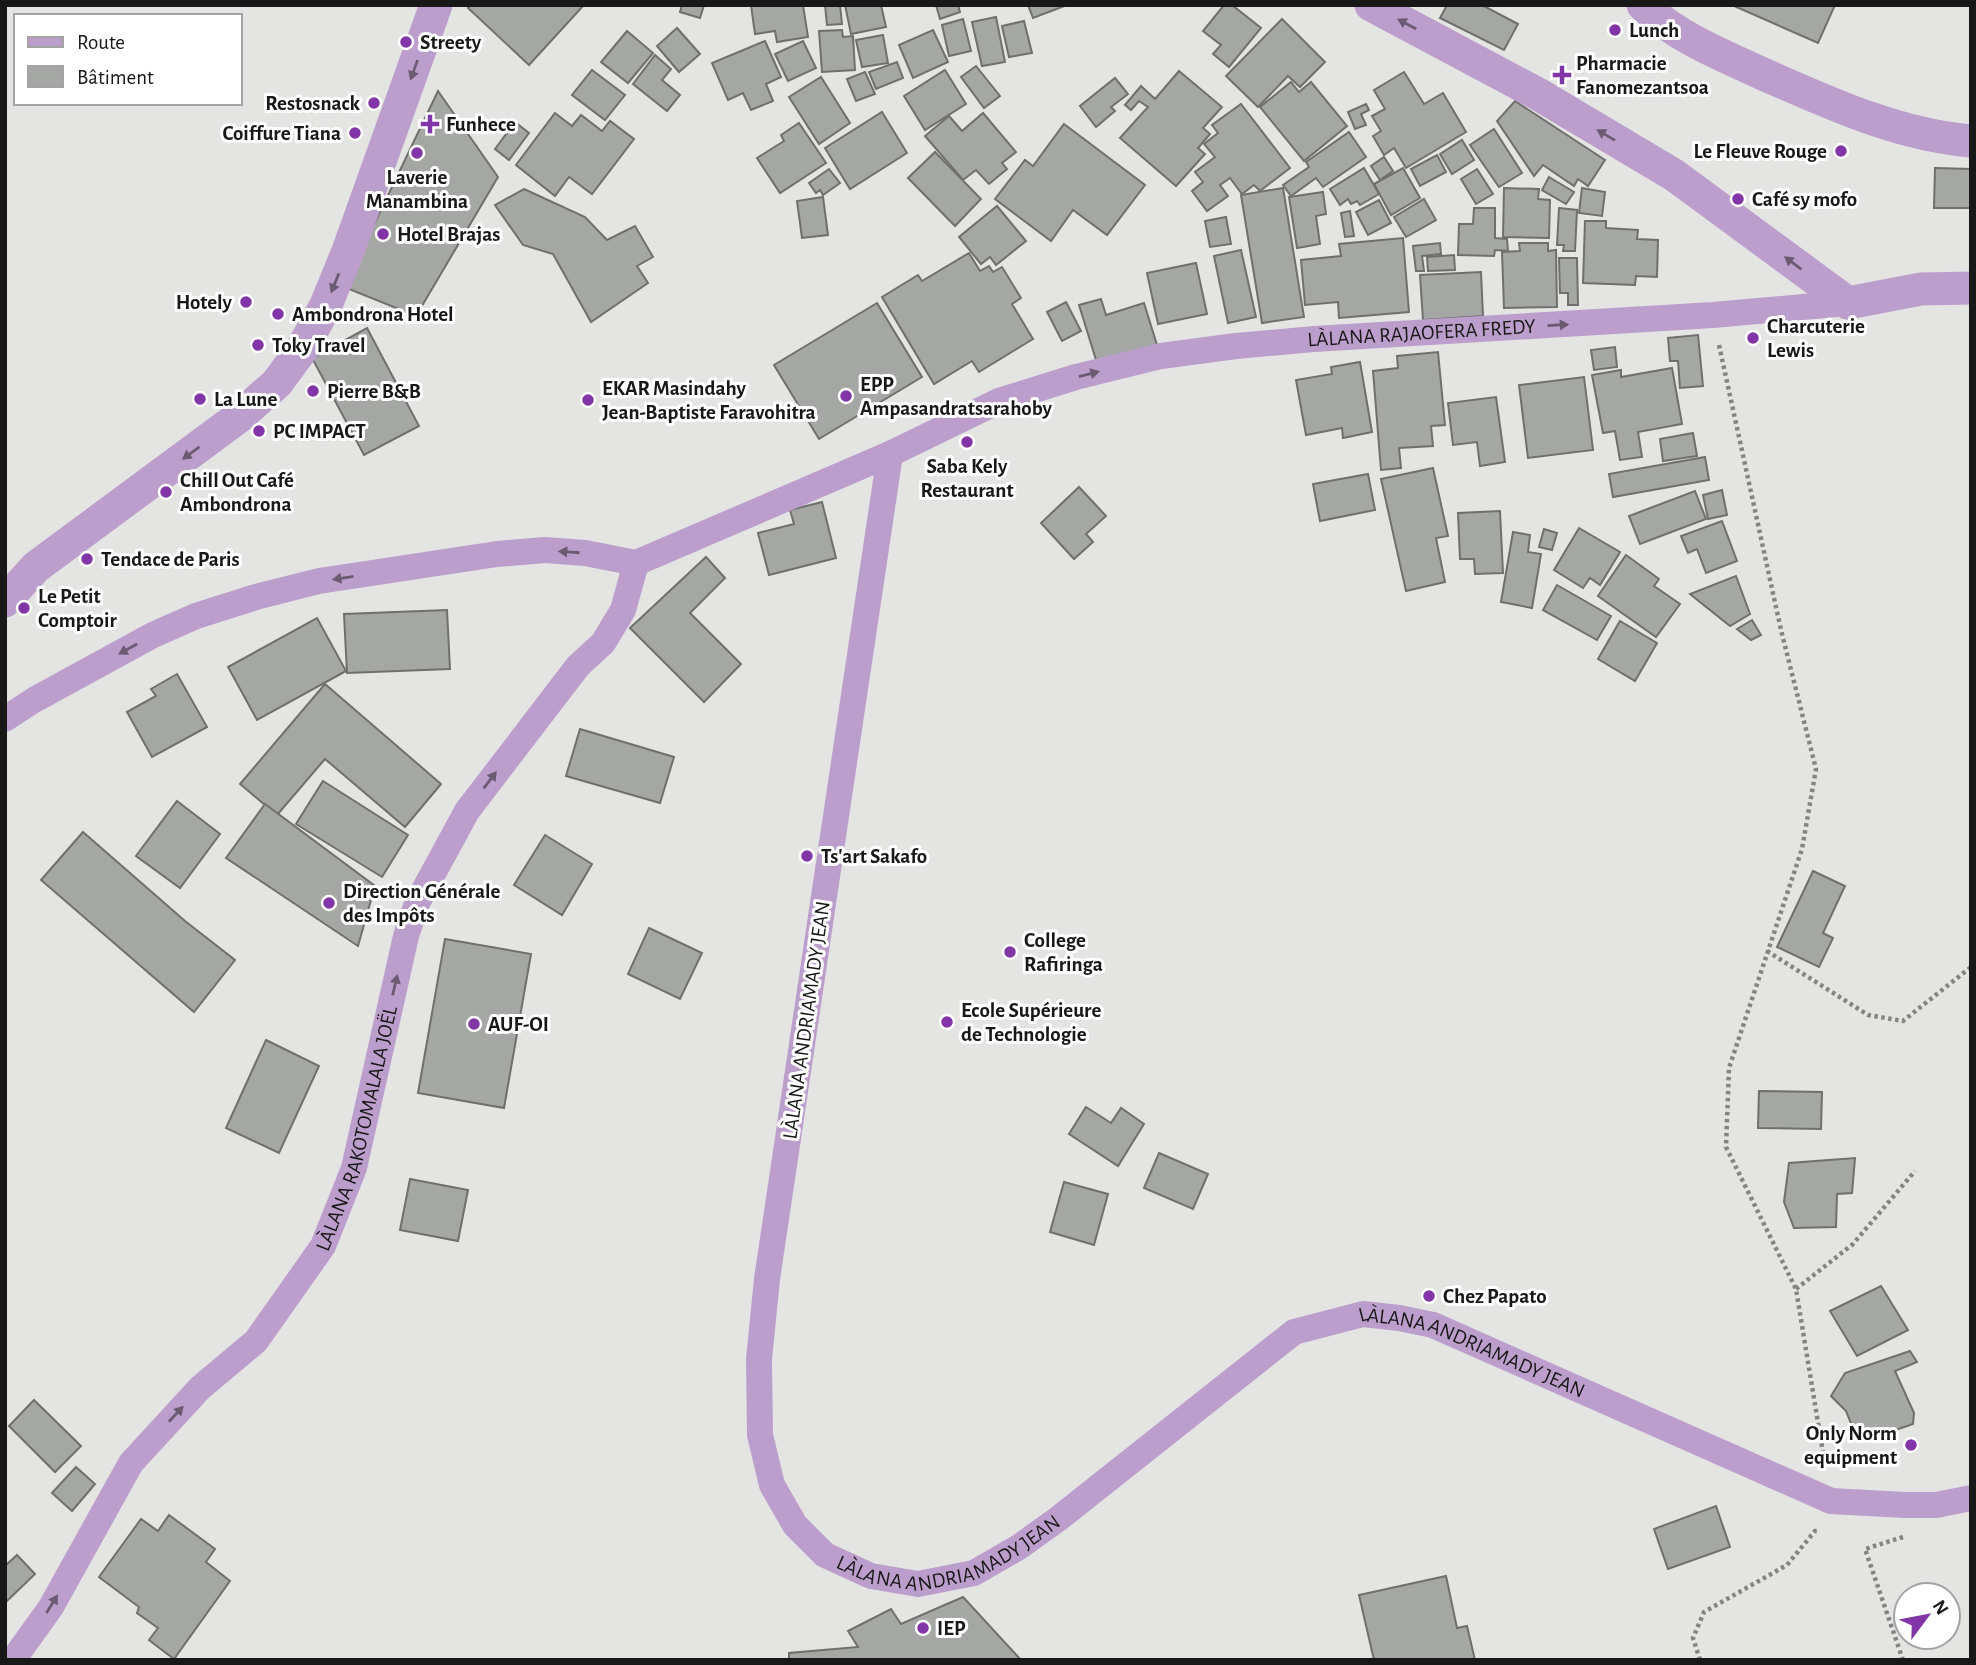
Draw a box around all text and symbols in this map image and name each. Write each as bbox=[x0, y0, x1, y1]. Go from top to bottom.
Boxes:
legend bbox=[14, 14, 242, 105]
one-way arrow bbox=[1396, 19, 1416, 31]
place label: Lunch bbox=[1629, 20, 1679, 41]
marker: Lunch bbox=[1607, 22, 1623, 38]
text: Route bbox=[77, 32, 125, 53]
place label: Streety bbox=[420, 32, 482, 53]
marker: Streety bbox=[398, 34, 414, 50]
place label: Pharmacie Fanomezantsoa bbox=[1576, 53, 1709, 98]
one-way arrow bbox=[408, 59, 419, 80]
text: Bâtiment bbox=[77, 67, 154, 88]
marker: Pharmacie Fanomezantsoa bbox=[1554, 67, 1570, 83]
place label: Restosnack bbox=[265, 93, 361, 114]
marker: Restosnack bbox=[366, 95, 382, 111]
marker: Funhece bbox=[420, 114, 440, 134]
place label: Funhece bbox=[446, 114, 516, 135]
place label: Coiffure Tiana bbox=[222, 123, 341, 144]
marker: Coiffure Tiana bbox=[347, 125, 363, 141]
one-way arrow bbox=[1596, 128, 1615, 141]
place label: Le Fleuve Rouge bbox=[1693, 141, 1827, 162]
marker: Le Fleuve Rouge bbox=[1833, 143, 1849, 159]
marker: Laverie Manambina bbox=[409, 145, 425, 161]
place label: Laverie Manambina bbox=[366, 167, 468, 212]
place label: Café sy mofo bbox=[1752, 189, 1857, 210]
marker: Café sy mofo bbox=[1730, 191, 1746, 207]
place label: Hotel Brajas bbox=[397, 224, 500, 245]
marker: Hotel Brajas bbox=[375, 226, 391, 242]
one-way arrow bbox=[1784, 256, 1802, 270]
one-way arrow bbox=[329, 273, 341, 293]
place label: Hotely bbox=[176, 292, 233, 313]
marker: Hotely bbox=[238, 294, 254, 310]
place label: Ambondrona Hotel bbox=[292, 304, 454, 325]
marker: Ambondrona Hotel bbox=[270, 306, 286, 322]
street label: LÀLANA RAJAOFERA FREDY bbox=[1307, 316, 1536, 351]
place label: Charcuterie Lewis bbox=[1767, 316, 1865, 361]
one-way arrow bbox=[1547, 319, 1569, 330]
marker: Charcuterie Lewis bbox=[1745, 330, 1761, 346]
place label: Toky Travel bbox=[272, 335, 365, 356]
marker: Toky Travel bbox=[250, 337, 266, 353]
one-way arrow bbox=[1078, 368, 1100, 379]
place label: EPP Ampasandratsarahoby bbox=[860, 374, 1052, 419]
place label: EKAR Masindahy Jean-Baptiste Faravohitra bbox=[602, 378, 816, 423]
place label: Pierre B&B bbox=[327, 381, 421, 402]
marker: Pierre B&B bbox=[305, 383, 321, 399]
marker: EPP Ampasandratsarahoby bbox=[838, 388, 854, 404]
place label: La Lune bbox=[214, 389, 277, 410]
marker: La Lune bbox=[192, 391, 208, 407]
marker: EKAR Masindahy Jean-Baptiste Faravohitra bbox=[580, 392, 596, 408]
place label: PC IMPACT bbox=[273, 421, 366, 442]
marker: PC IMPACT bbox=[251, 423, 267, 439]
marker: Saba Kely Restaurant bbox=[959, 434, 975, 450]
one-way arrow bbox=[182, 446, 200, 461]
place label: Saba Kely Restaurant bbox=[921, 456, 1014, 501]
place label: Chill Out Café Ambondrona bbox=[180, 470, 294, 515]
marker: Chill Out Café Ambondrona bbox=[158, 484, 174, 500]
one-way arrow bbox=[557, 546, 579, 557]
place label: Tendace de Paris bbox=[101, 549, 240, 570]
marker: Tendace de Paris bbox=[79, 551, 95, 567]
one-way arrow bbox=[332, 572, 354, 583]
place label: Le Petit Comptoir bbox=[38, 586, 117, 631]
marker: Le Petit Comptoir bbox=[16, 600, 32, 616]
one-way arrow bbox=[119, 643, 138, 655]
one-way arrow bbox=[483, 771, 497, 790]
place label: Ts'art Sakafo bbox=[821, 846, 927, 867]
marker: Ts'art Sakafo bbox=[799, 848, 815, 864]
place label: Direction Générale des Impôts bbox=[343, 881, 501, 926]
marker: Direction Générale des Impôts bbox=[321, 895, 337, 911]
street label: LÀLANA ANDRIAMADY JEAN bbox=[777, 899, 834, 1141]
place label: College Rafiringa bbox=[1024, 930, 1103, 975]
marker: College Rafiringa bbox=[1002, 944, 1018, 960]
one-way arrow bbox=[390, 974, 401, 996]
place label: Ecole Supérieure de Technologie bbox=[961, 1000, 1101, 1045]
street label: LÀLANA RAKOTOMALALA JOËL bbox=[312, 1004, 401, 1254]
place label: AUF-OI bbox=[488, 1014, 549, 1035]
marker: Ecole Supérieure de Technologie bbox=[939, 1014, 955, 1030]
marker: AUF-OI bbox=[466, 1016, 482, 1032]
place label: Chez Papato bbox=[1443, 1286, 1547, 1307]
marker: Chez Papato bbox=[1421, 1288, 1437, 1304]
street label: LÀLANA ANDRIAMADY JEAN bbox=[1356, 1303, 1588, 1402]
one-way arrow bbox=[167, 1406, 183, 1423]
place label: Only Norm equipment bbox=[1804, 1423, 1897, 1468]
marker: Only Norm equipment bbox=[1903, 1437, 1919, 1453]
street label: LÀLANA ANDRIAMADY JEAN bbox=[833, 1511, 1064, 1595]
north arrow bbox=[1892, 1581, 1962, 1651]
one-way arrow bbox=[46, 1594, 59, 1613]
text: N bbox=[1929, 1597, 1952, 1618]
place label: IEP bbox=[937, 1618, 966, 1639]
marker: IEP bbox=[915, 1620, 931, 1636]

